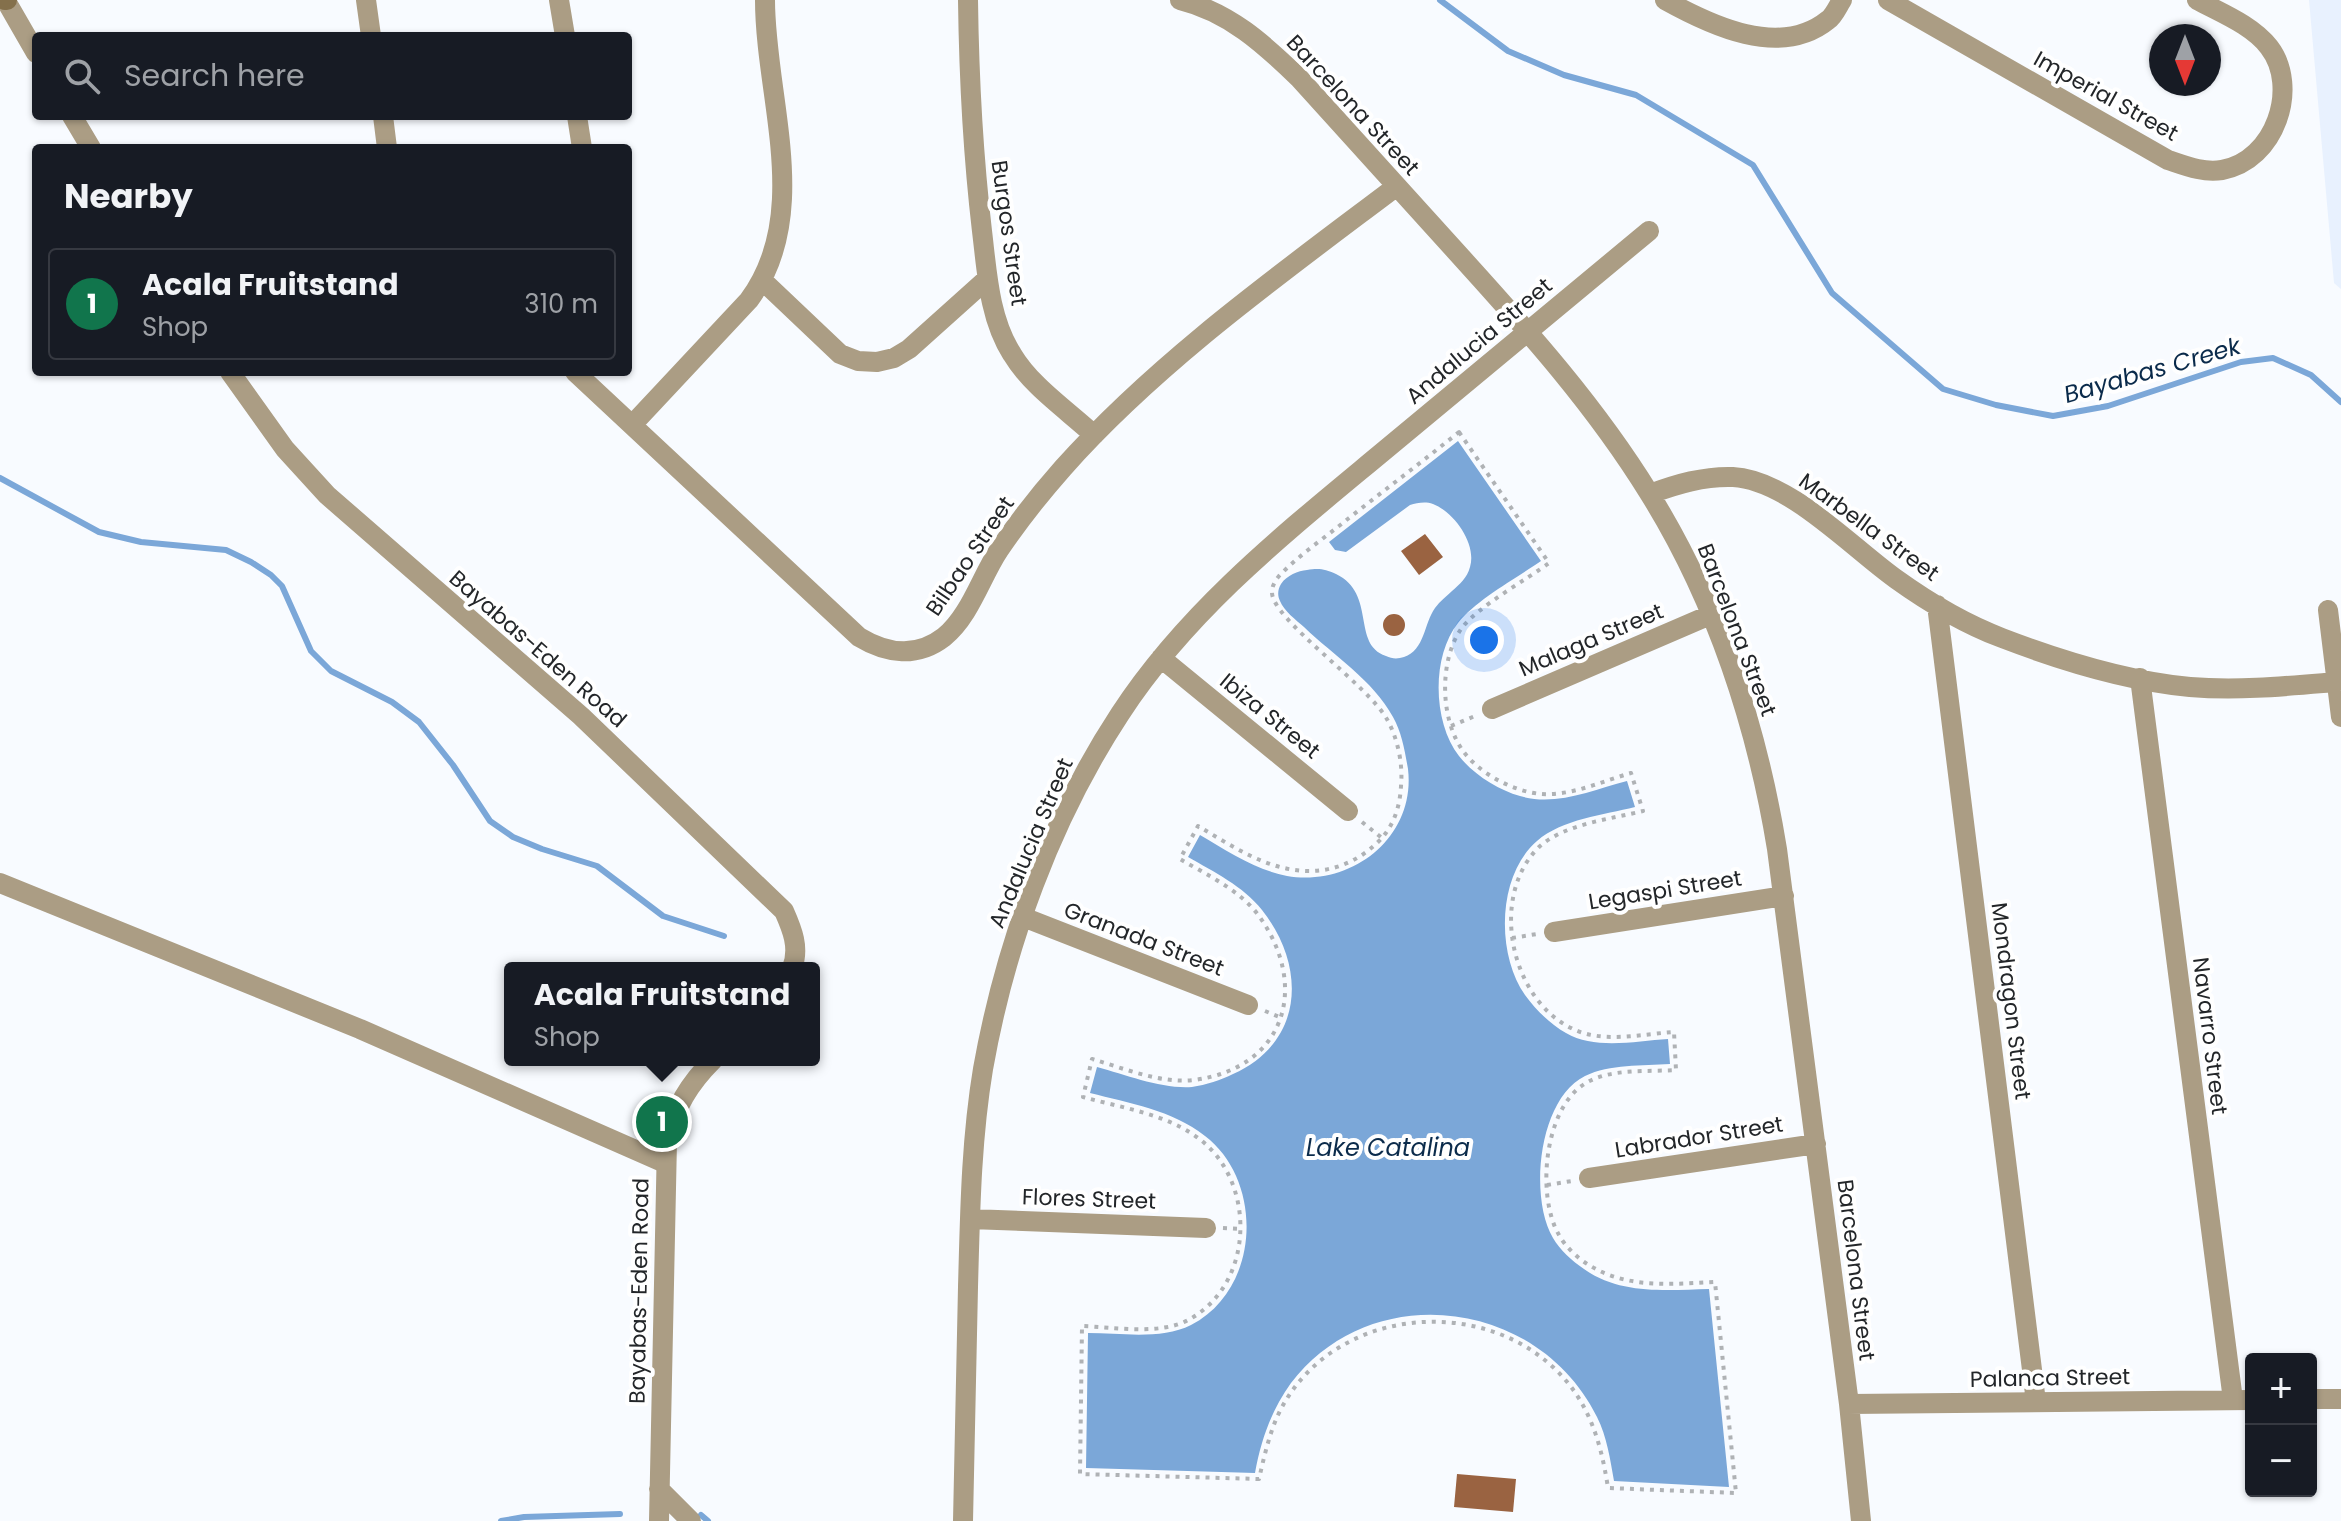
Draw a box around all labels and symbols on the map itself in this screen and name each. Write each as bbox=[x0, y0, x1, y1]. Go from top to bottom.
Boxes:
north arrow bbox=[2149, 24, 2221, 96]
street label: Barcelona Street bbox=[1280, 28, 1426, 182]
street label: Imperial Street bbox=[2028, 43, 2184, 149]
street label: Burgos Street bbox=[983, 158, 1035, 308]
street label: Andalucia Street bbox=[1399, 271, 1559, 411]
water label: Bayabas Creek bbox=[2060, 329, 2246, 411]
street label: Marbella Street bbox=[1793, 466, 1945, 588]
street label: Bilbao Street bbox=[918, 490, 1022, 622]
street label: Barcelona Street bbox=[1690, 539, 1784, 721]
street label: Bayabas-Eden Road bbox=[443, 563, 633, 735]
street label: Malaga Street bbox=[1514, 596, 1668, 684]
your location bbox=[1464, 620, 1504, 660]
street label: Ibiza Street bbox=[1213, 666, 1327, 766]
street label: Andalucia Street bbox=[981, 753, 1081, 933]
street label: Legaspi Street bbox=[1586, 863, 1744, 917]
street label: Granada Street bbox=[1059, 894, 1229, 984]
street label: Mondragon Street bbox=[1984, 901, 2038, 1101]
street label: Navarro Street bbox=[2185, 956, 2235, 1116]
pin: 1 bbox=[636, 1092, 688, 1152]
street label: Labrador Street bbox=[1613, 1108, 1785, 1166]
water label: Lake Catalina bbox=[1306, 1131, 1470, 1164]
street label: Bayabas-Eden Road bbox=[622, 1178, 656, 1404]
street label: Barcelona Street bbox=[1830, 1178, 1882, 1362]
street label: Flores Street bbox=[1021, 1181, 1157, 1217]
street label: Palanca Street bbox=[1969, 1361, 2131, 1395]

